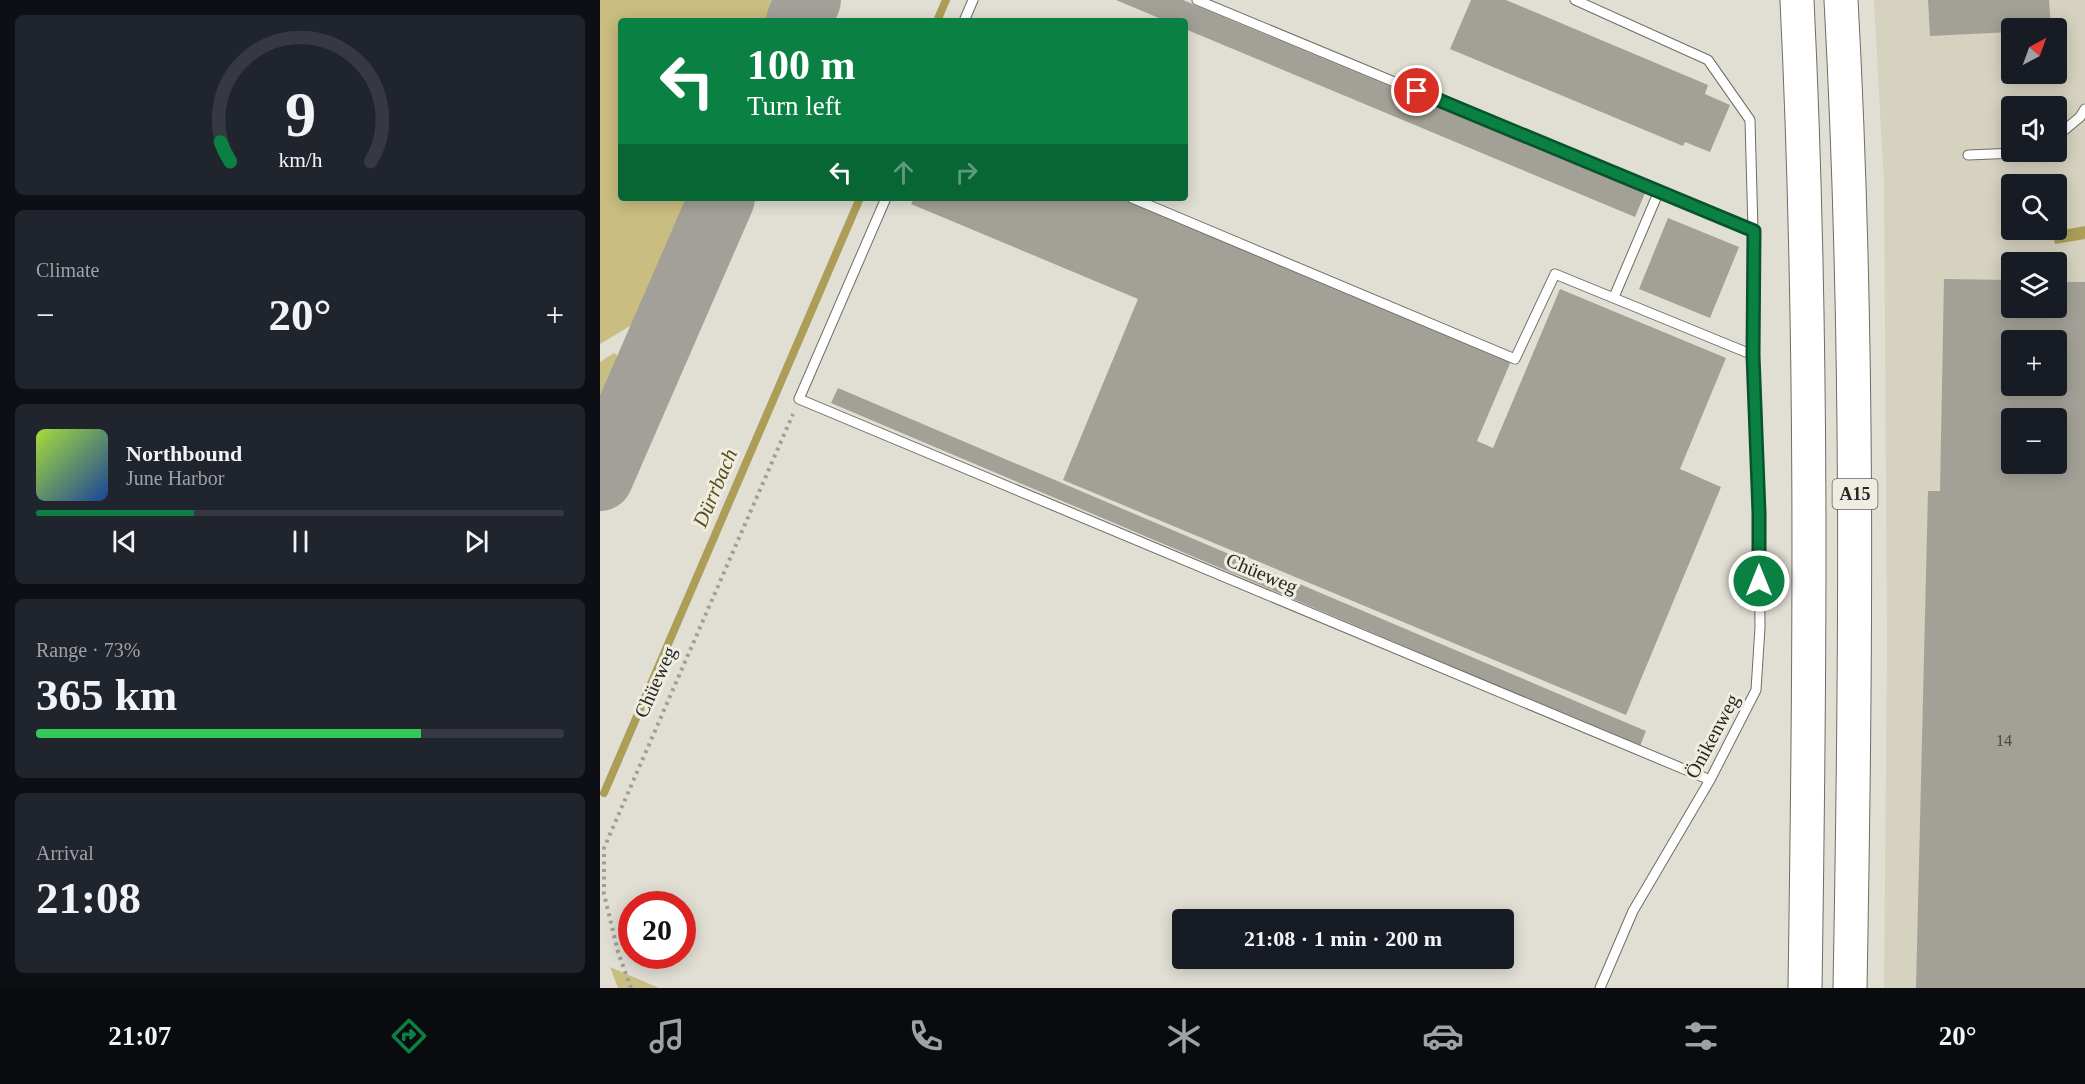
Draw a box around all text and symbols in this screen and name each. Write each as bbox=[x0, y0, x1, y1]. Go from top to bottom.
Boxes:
north arrow bbox=[2001, 18, 2067, 84]
map controls bbox=[2001, 18, 2067, 474]
icon: left bbox=[648, 42, 726, 120]
text: 100 m bbox=[747, 42, 856, 88]
pin bbox=[1391, 65, 1442, 116]
icon: arrive bbox=[1400, 74, 1433, 107]
text: 9 bbox=[284, 80, 316, 149]
text: Turn left bbox=[747, 91, 841, 121]
button: sound bbox=[2001, 96, 2067, 162]
text: km/h bbox=[278, 148, 322, 172]
icon: left bbox=[824, 156, 857, 189]
icon: ahead bbox=[887, 156, 920, 189]
icon: right bbox=[950, 156, 983, 189]
button: search bbox=[2001, 174, 2067, 240]
button: layers bbox=[2001, 252, 2067, 318]
text: Climate bbox=[36, 259, 99, 281]
text: 20° bbox=[269, 290, 332, 340]
text: − bbox=[36, 297, 55, 333]
text: + bbox=[545, 297, 564, 333]
button: + bbox=[2001, 330, 2067, 396]
button: − bbox=[2001, 408, 2067, 474]
text: Northbound bbox=[126, 441, 242, 466]
water label: Dürrbach bbox=[687, 445, 742, 532]
text: June Harbor bbox=[126, 467, 224, 489]
road number: A15 bbox=[1832, 479, 1878, 509]
icon: previous bbox=[108, 525, 141, 558]
icon: pause bbox=[284, 525, 317, 558]
icon: next bbox=[460, 525, 493, 558]
street label: Chüeweg bbox=[1223, 548, 1301, 599]
position arrow bbox=[1727, 549, 1791, 613]
text: Range · 73% bbox=[36, 639, 140, 661]
street label: Chüeweg bbox=[630, 643, 681, 721]
text: 365 km bbox=[36, 670, 177, 720]
street label: Önikenweg bbox=[1681, 690, 1744, 782]
house number: 14 bbox=[1996, 732, 2012, 749]
text: Arrival bbox=[36, 842, 94, 864]
text: 21:08 bbox=[36, 873, 141, 923]
speed limit sign: 20 bbox=[618, 891, 696, 969]
text: 21:08 · 1 min · 200 m bbox=[1244, 926, 1442, 951]
icon: directions bbox=[388, 1015, 430, 1057]
icon: music bbox=[646, 1015, 688, 1057]
icon: phone bbox=[905, 1015, 947, 1057]
icon: climate bbox=[1163, 1015, 1205, 1057]
icon: car bbox=[1422, 1015, 1464, 1057]
icon: filters bbox=[1680, 1015, 1722, 1057]
text: 21:07 bbox=[108, 1021, 171, 1051]
text: 20° bbox=[1939, 1021, 1977, 1051]

